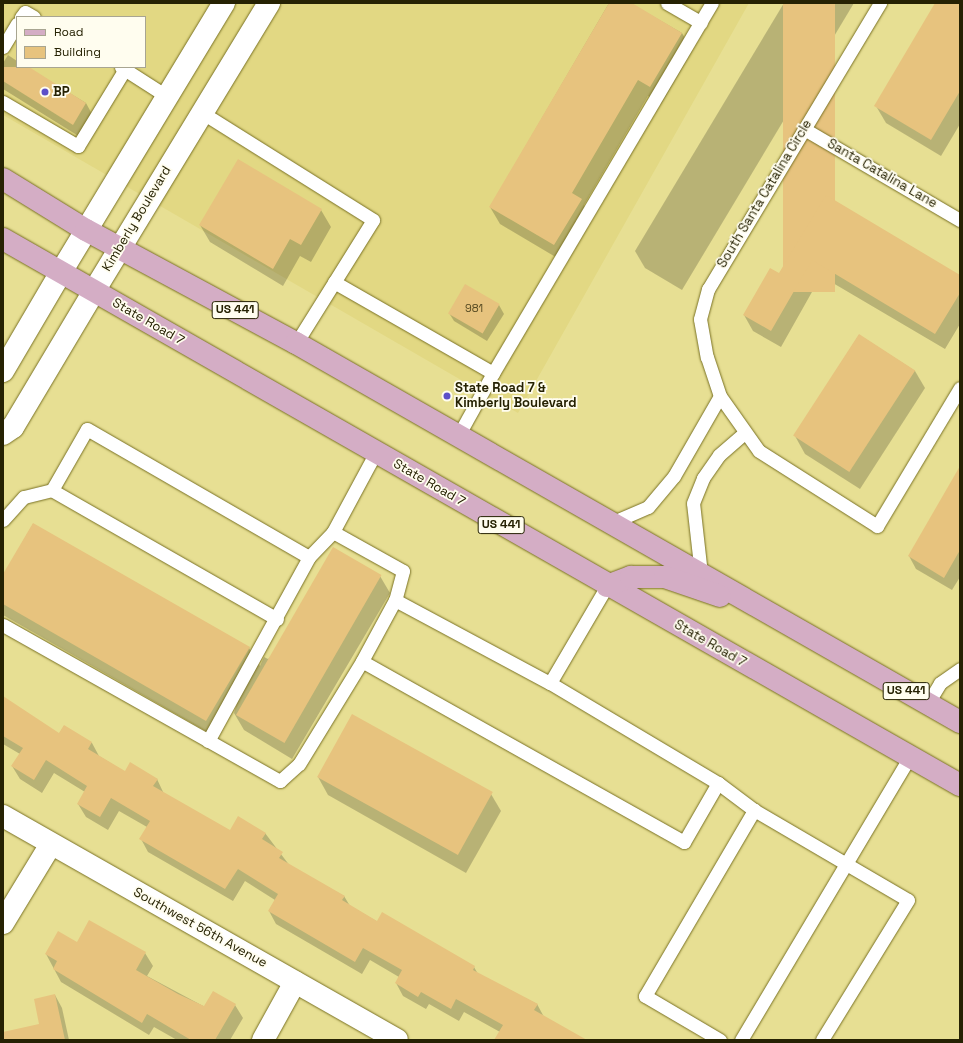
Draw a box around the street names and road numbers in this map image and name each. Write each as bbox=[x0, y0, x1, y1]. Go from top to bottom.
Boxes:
street label: South Santa Catalina Circle bbox=[715, 117, 815, 271]
street label: Santa Catalina Lane bbox=[824, 136, 940, 212]
street label: Kimberly Boulevard bbox=[99, 163, 175, 275]
street label: State Road 7 bbox=[109, 295, 187, 349]
road number: US 441 bbox=[211, 300, 259, 320]
street label: State Road 7 bbox=[390, 456, 468, 510]
road number: US 441 bbox=[477, 515, 525, 535]
street label: State Road 7 bbox=[671, 617, 749, 671]
road number: US 441 bbox=[882, 681, 930, 701]
street label: Southwest 56th Avenue bbox=[130, 885, 270, 971]

